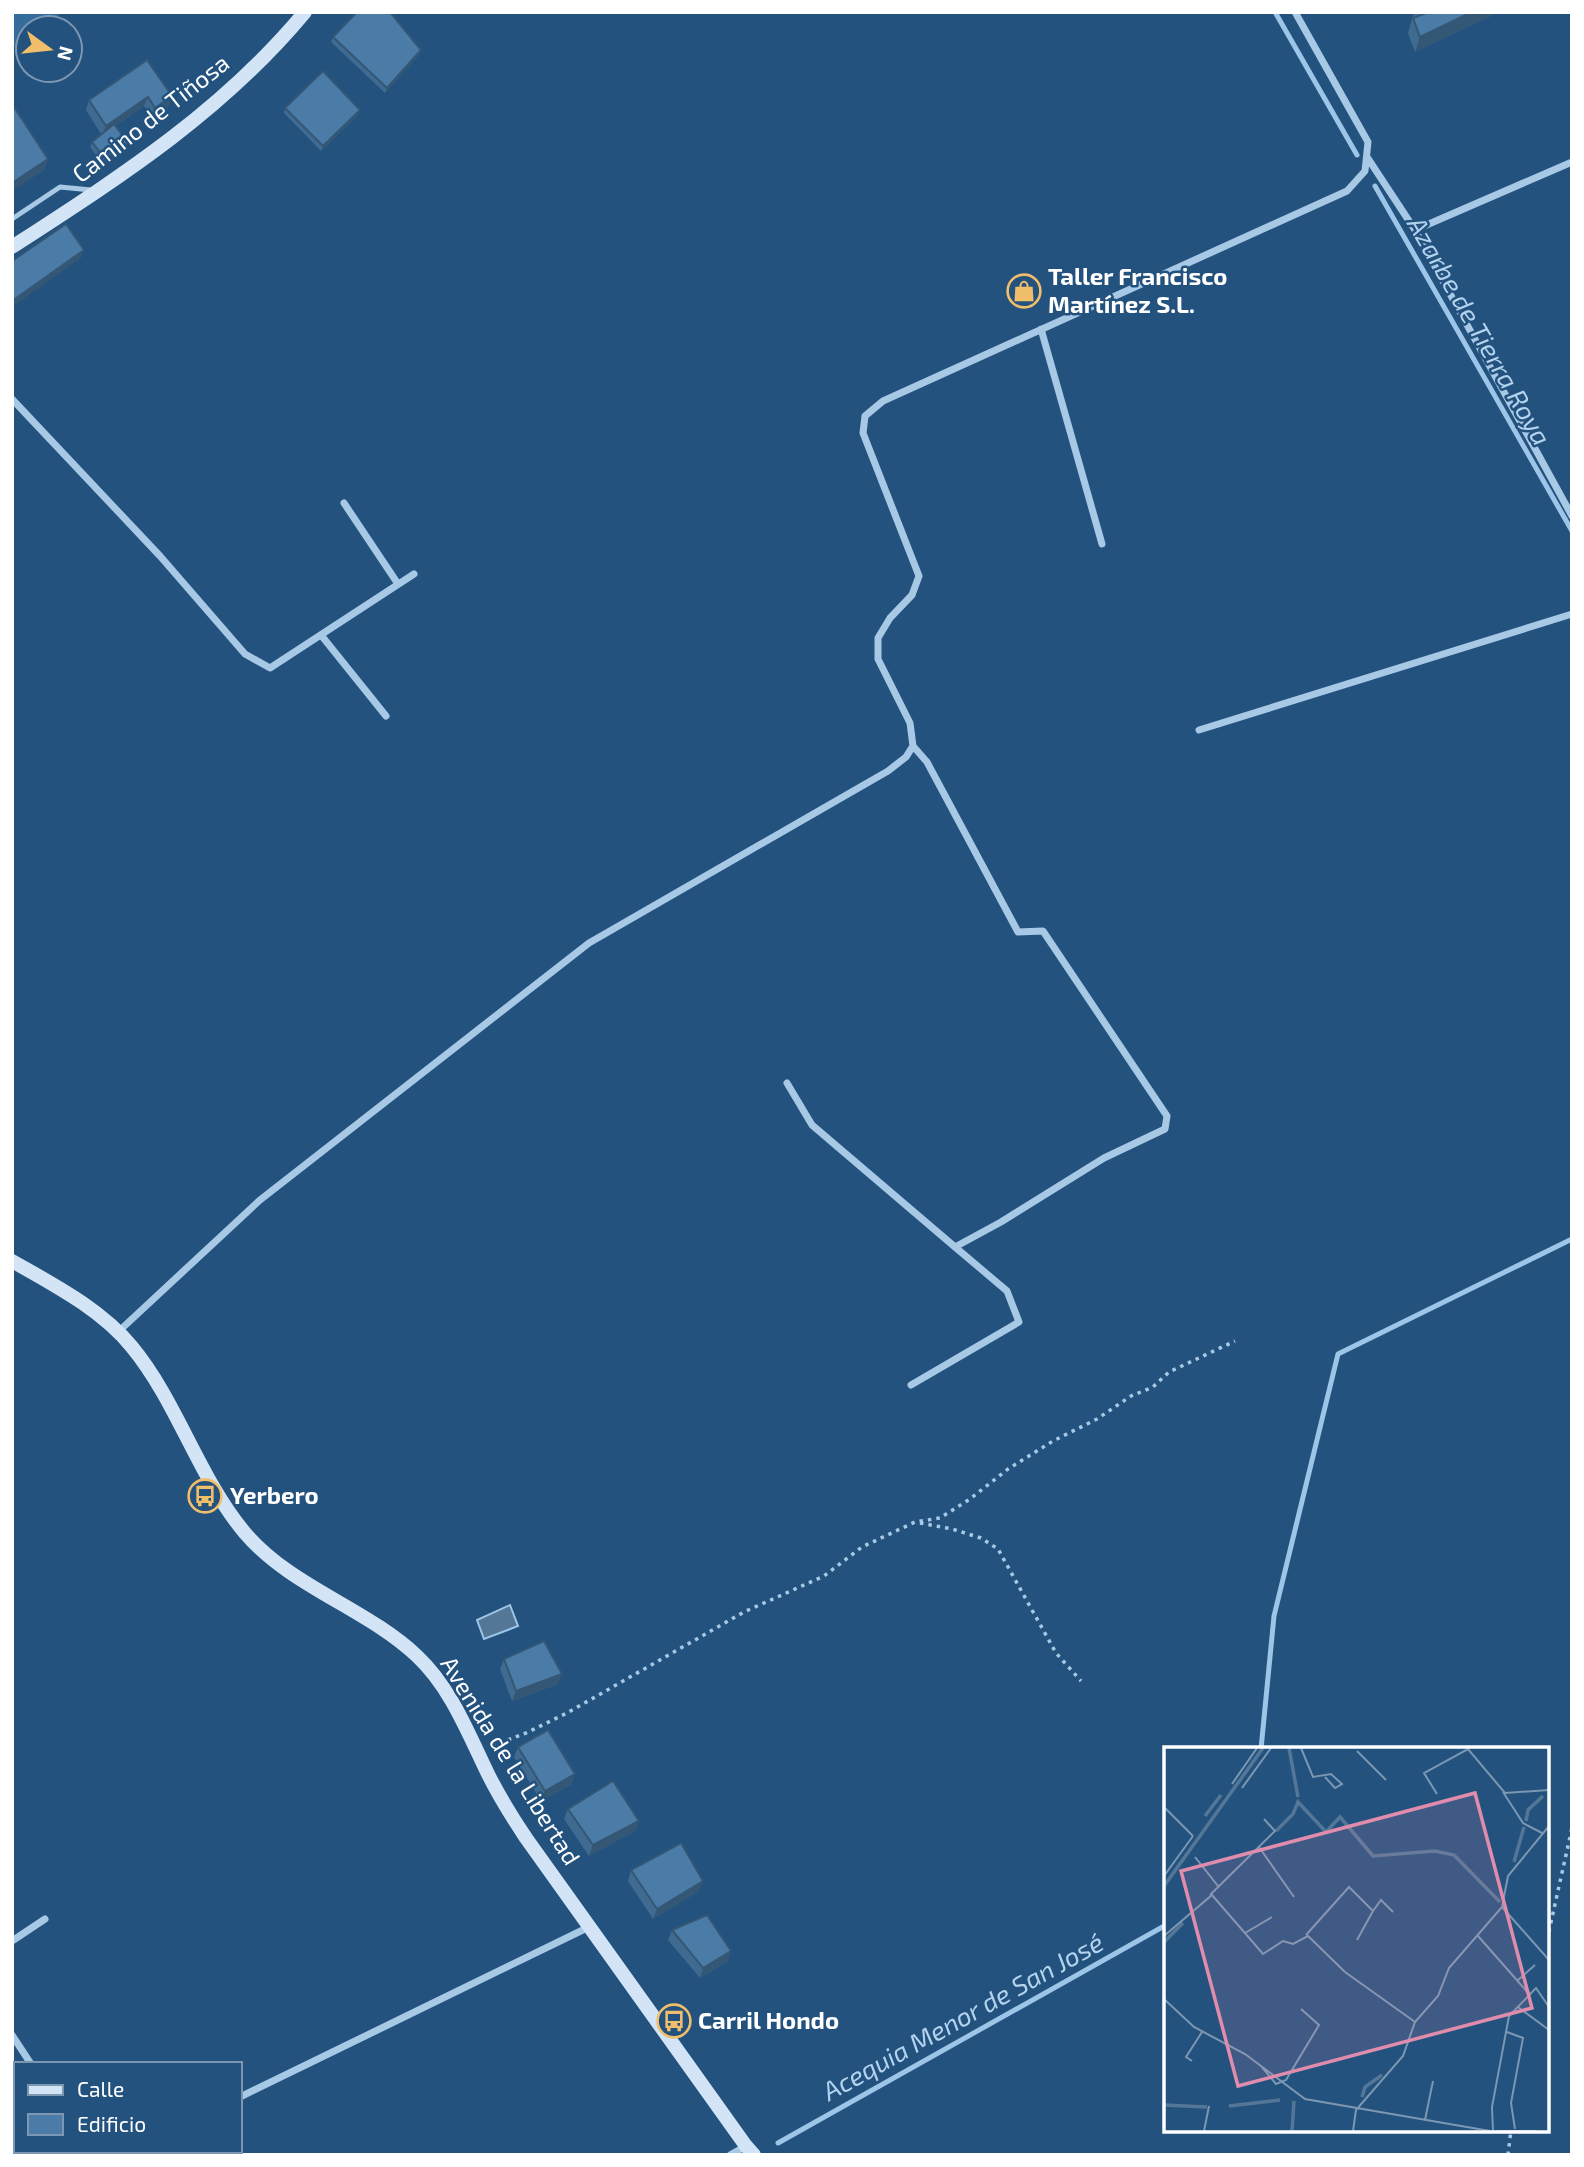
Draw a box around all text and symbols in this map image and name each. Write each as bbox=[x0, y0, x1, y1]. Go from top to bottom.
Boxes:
north arrow bbox=[14, 14, 84, 84]
text: N bbox=[53, 44, 79, 63]
street label: Camino de Tiñosa bbox=[66, 48, 234, 188]
water label: Azarbe de Tierra Roya bbox=[1401, 210, 1558, 451]
place label: Taller Francisco Martínez S.L. bbox=[1048, 261, 1227, 318]
shop icon: Taller Francisco Martínez S.L. bbox=[1005, 272, 1043, 310]
bus stop icon: Yerbero bbox=[186, 1477, 224, 1515]
place label: Yerbero bbox=[230, 1480, 319, 1509]
street label: Avenida de la Libertad bbox=[435, 1651, 587, 1870]
inset map bbox=[1164, 1747, 1549, 2132]
water label: Acequia Menor de San José bbox=[816, 1925, 1108, 2106]
bus stop icon: Carril Hondo bbox=[655, 2002, 693, 2040]
place label: Carril Hondo bbox=[698, 2005, 839, 2034]
legend bbox=[14, 2062, 242, 2153]
text: Calle bbox=[77, 2076, 124, 2101]
text: Edificio bbox=[77, 2111, 146, 2136]

